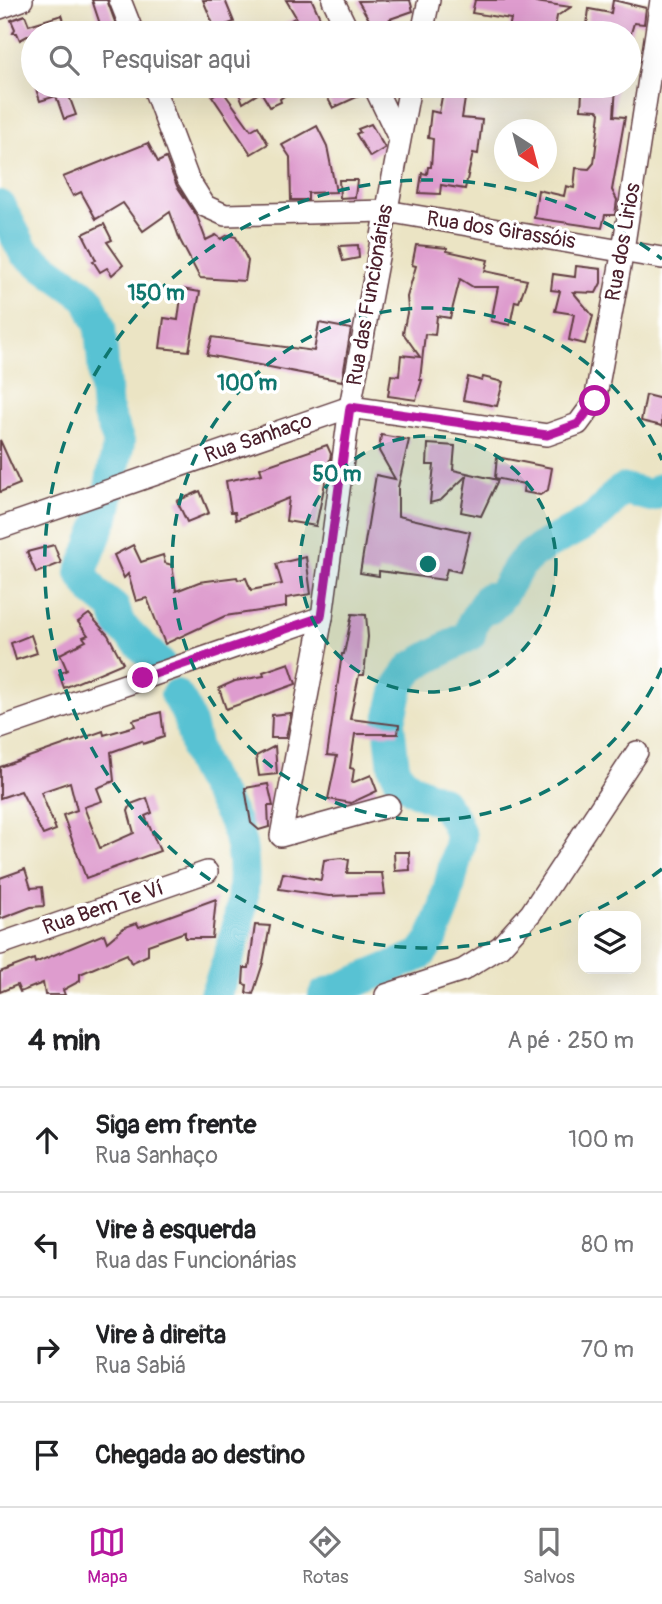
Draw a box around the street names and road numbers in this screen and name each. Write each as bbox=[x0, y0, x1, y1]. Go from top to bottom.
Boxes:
street label: Rua dos Lirios bbox=[599, 180, 647, 303]
street label: Rua das Funcionárias bbox=[341, 202, 399, 388]
street label: Rua dos Girassóis bbox=[425, 205, 578, 255]
street label: Rua Sanhaço bbox=[201, 407, 315, 469]
street label: Rua Bem Te Ví bbox=[39, 875, 167, 941]

